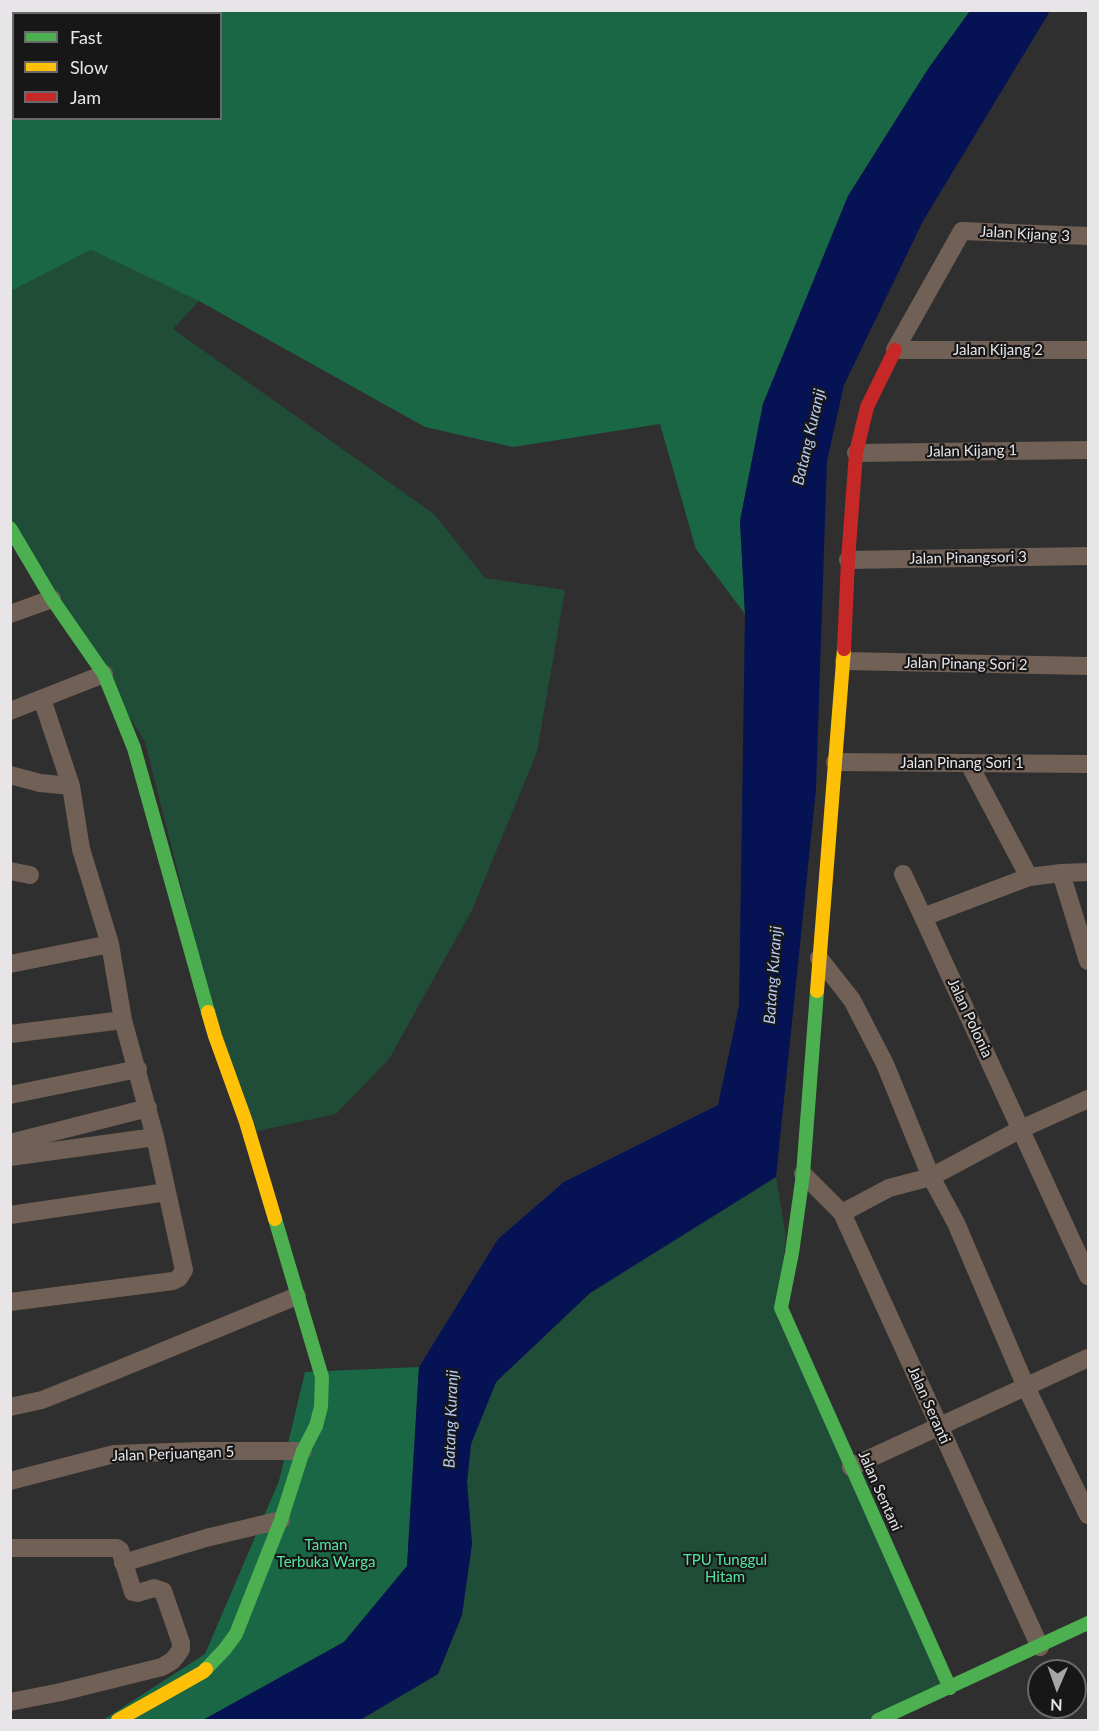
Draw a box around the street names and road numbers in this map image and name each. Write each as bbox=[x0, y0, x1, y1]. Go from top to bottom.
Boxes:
street label: Jalan Kijang 3 bbox=[980, 223, 1070, 245]
street label: Jalan Kijang 2 bbox=[953, 341, 1043, 359]
street label: Jalan Kijang 1 bbox=[927, 441, 1017, 461]
street label: Jalan Pinangsori 3 bbox=[909, 548, 1027, 568]
street label: Jalan Pinang Sori 2 bbox=[904, 654, 1028, 674]
street label: Jalan Pinang Sori 1 bbox=[900, 754, 1024, 772]
street label: Jalan Polonia bbox=[944, 976, 996, 1060]
street label: Jalan Seranti bbox=[904, 1363, 954, 1447]
street label: Jalan Perjuangan 5 bbox=[111, 1443, 235, 1465]
street label: Jalan Sentani bbox=[854, 1448, 906, 1534]

